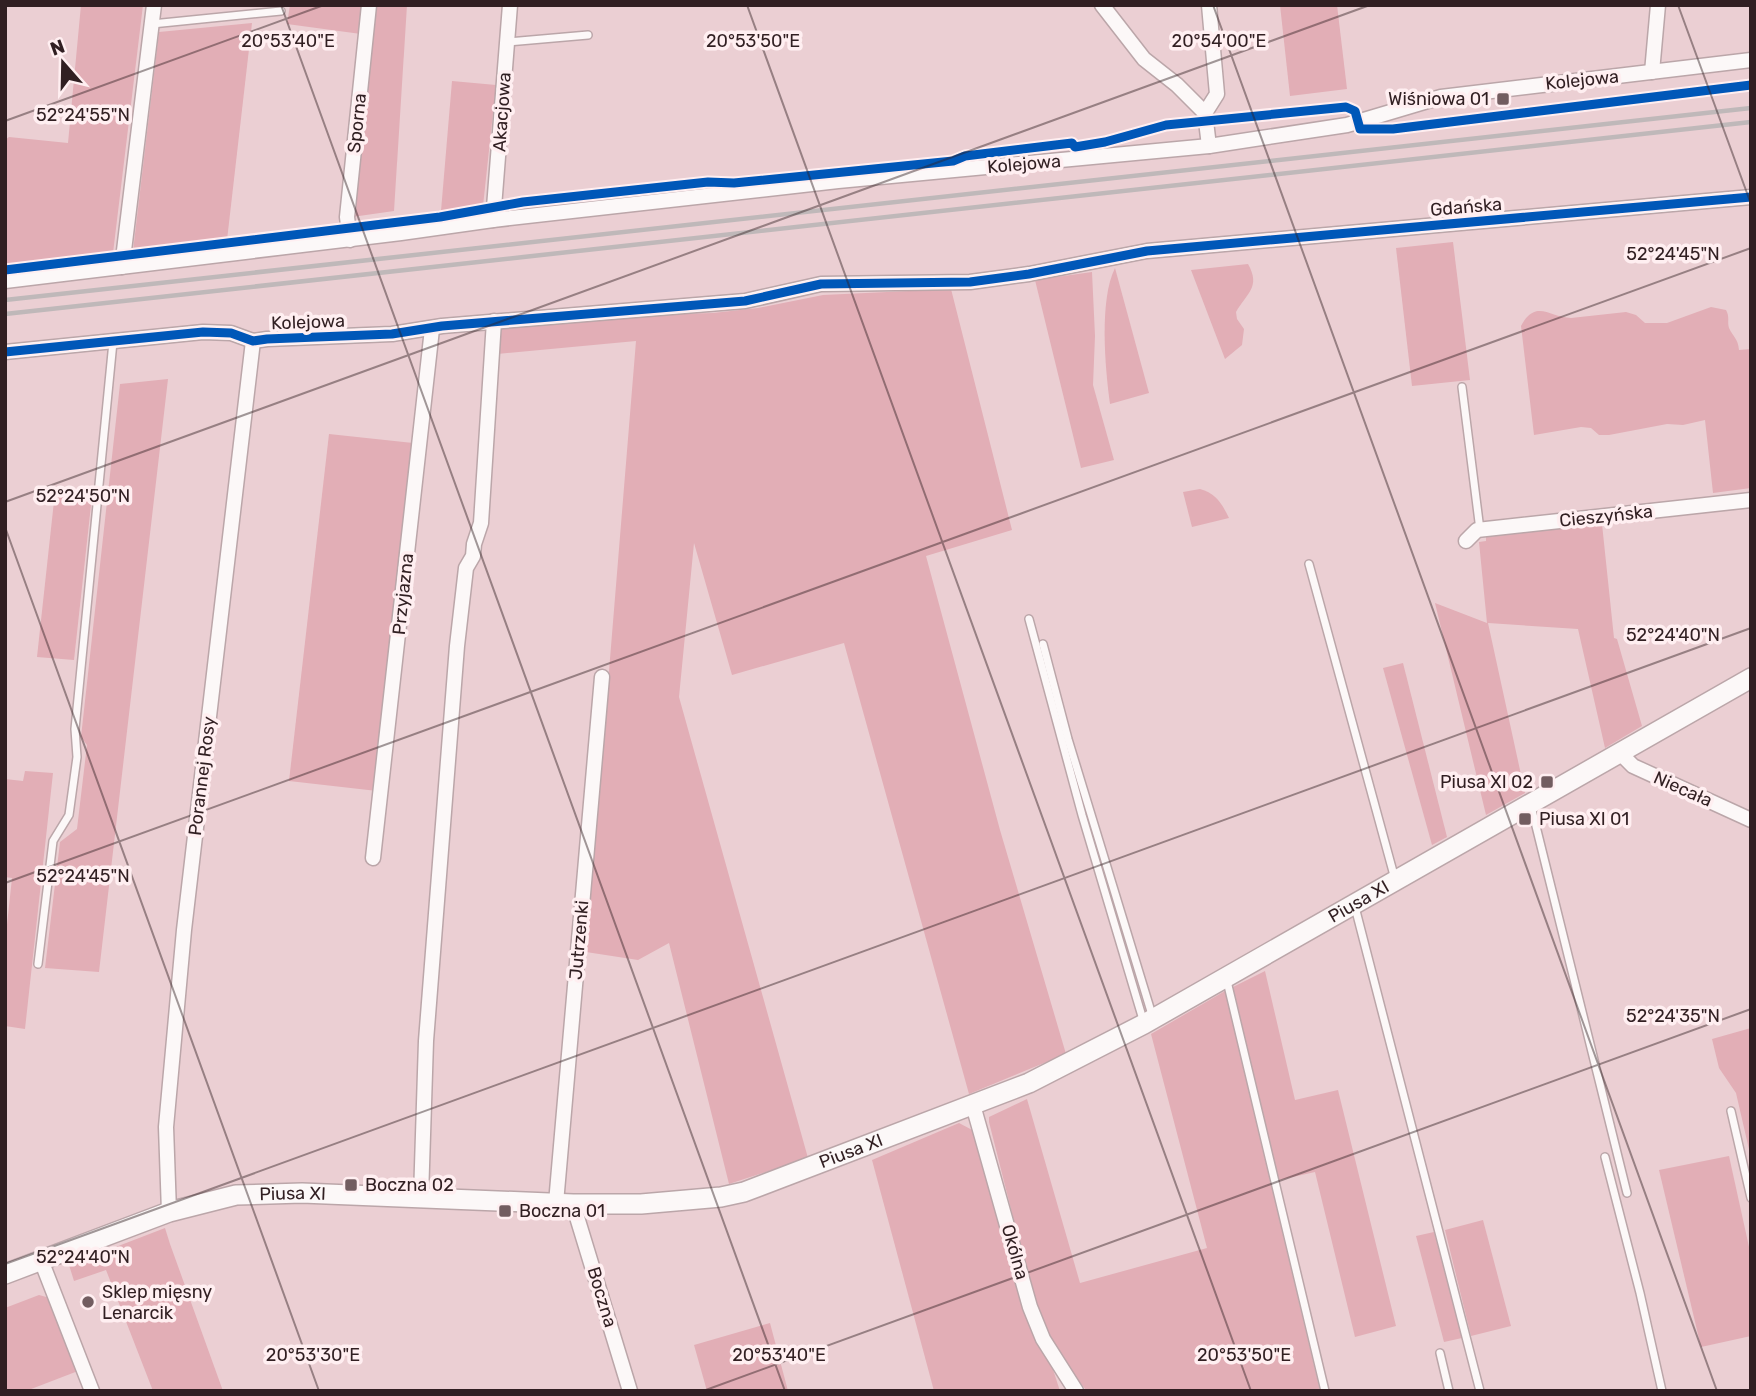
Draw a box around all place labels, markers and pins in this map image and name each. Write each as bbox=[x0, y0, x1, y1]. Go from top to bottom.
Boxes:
place label: Wiśniowa 01 bbox=[1388, 88, 1489, 110]
marker: Wiśniowa 01 bbox=[1495, 91, 1511, 107]
place label: Piusa XI 02 bbox=[1440, 771, 1533, 793]
marker: Piusa XI 02 bbox=[1539, 774, 1555, 790]
place label: Piusa XI 01 bbox=[1539, 808, 1629, 830]
marker: Piusa XI 01 bbox=[1517, 811, 1533, 827]
place label: Boczna 02 bbox=[365, 1174, 454, 1196]
marker: Boczna 02 bbox=[343, 1177, 359, 1193]
place label: Boczna 01 bbox=[519, 1200, 605, 1222]
marker: Boczna 01 bbox=[497, 1203, 513, 1219]
place label: Sklep mięsny Lenarcik bbox=[102, 1281, 212, 1324]
marker: Sklep mięsny Lenarcik bbox=[80, 1294, 96, 1310]

